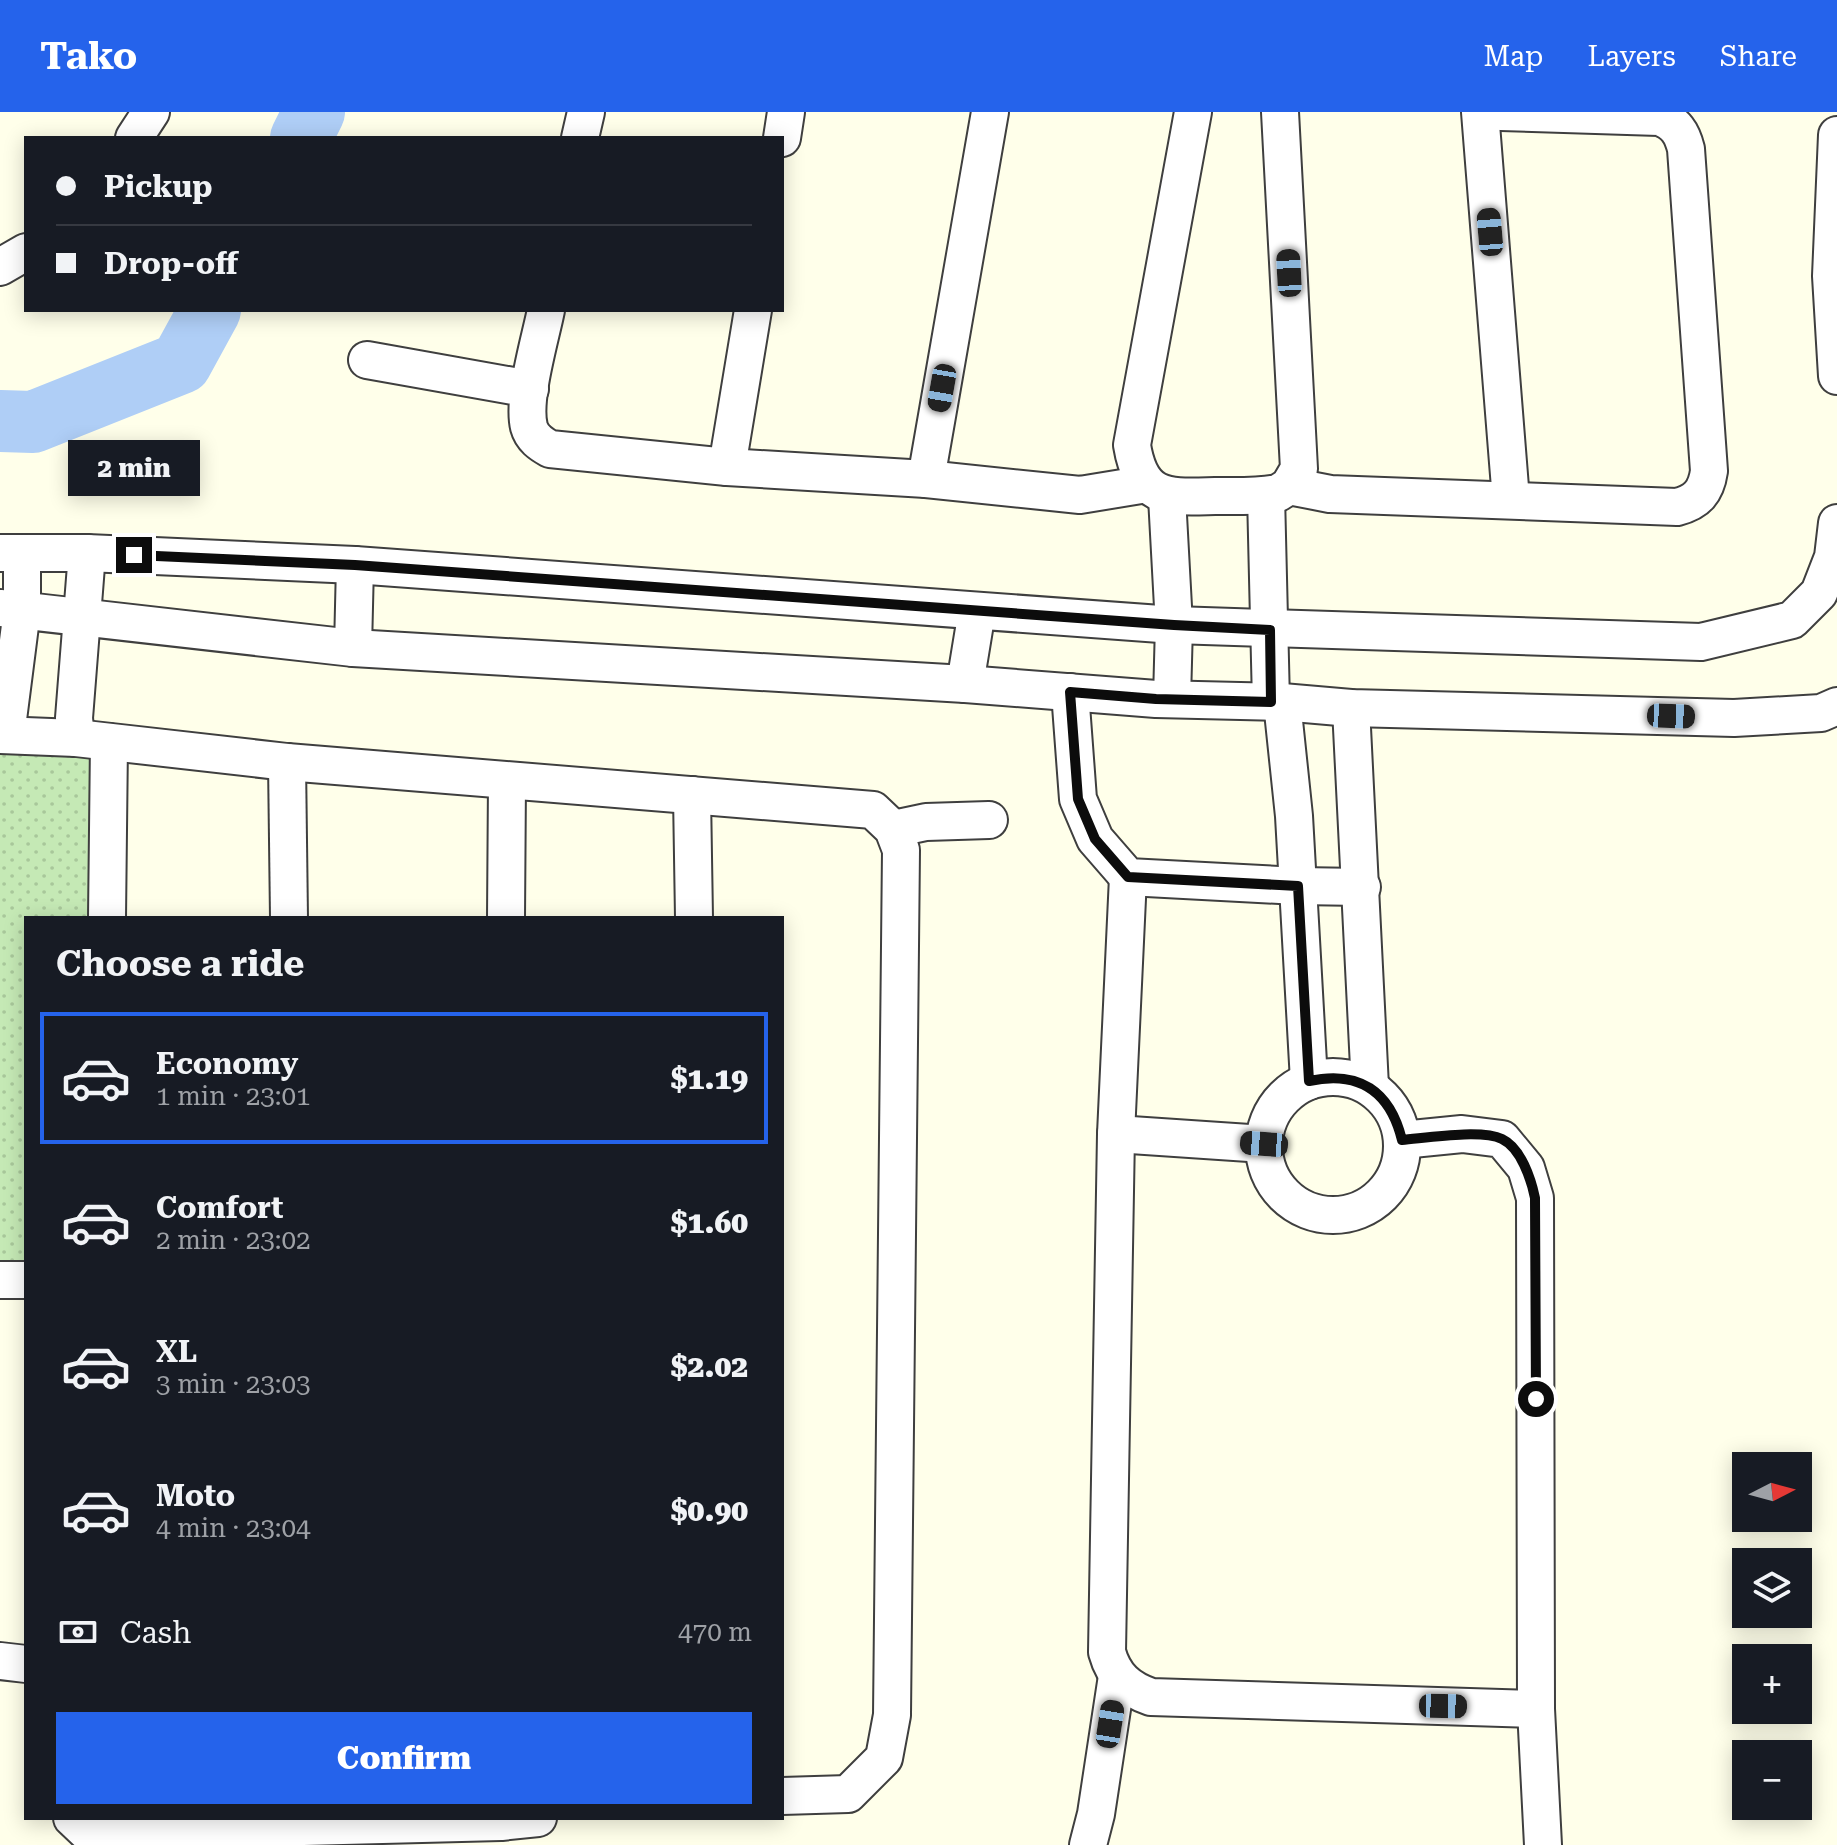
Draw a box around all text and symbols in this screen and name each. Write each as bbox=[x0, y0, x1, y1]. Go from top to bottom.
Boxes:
text: Tako bbox=[40, 34, 137, 78]
text: Map bbox=[1484, 40, 1543, 73]
text: Layers bbox=[1587, 40, 1676, 73]
text: Share bbox=[1720, 40, 1797, 73]
text: Pickup bbox=[104, 169, 212, 204]
car bbox=[1476, 207, 1504, 257]
text: Drop-off bbox=[104, 246, 238, 281]
car bbox=[1276, 248, 1302, 298]
car bbox=[926, 362, 958, 414]
callout: 2 min bbox=[68, 439, 200, 495]
text: 2 min bbox=[97, 453, 171, 483]
route end bbox=[116, 537, 152, 573]
car bbox=[1647, 703, 1695, 729]
text: Choose a ride bbox=[56, 943, 304, 985]
icon: car bbox=[60, 1042, 132, 1114]
text: Economy bbox=[156, 1046, 298, 1081]
text: $1.19 bbox=[671, 1061, 748, 1096]
text: 1 min · 23:01 bbox=[156, 1081, 311, 1111]
car bbox=[1239, 1130, 1289, 1158]
icon: car bbox=[60, 1186, 132, 1258]
text: Comfort bbox=[156, 1190, 283, 1225]
text: $1.60 bbox=[671, 1205, 748, 1240]
text: 2 min · 23:02 bbox=[156, 1225, 311, 1255]
icon: car bbox=[60, 1330, 132, 1402]
text: XL bbox=[156, 1334, 197, 1369]
text: $2.02 bbox=[671, 1349, 748, 1384]
text: 3 min · 23:03 bbox=[156, 1369, 311, 1399]
route start bbox=[1518, 1381, 1554, 1417]
north arrow bbox=[1732, 1452, 1812, 1532]
map controls bbox=[1732, 1452, 1812, 1820]
icon: car bbox=[60, 1474, 132, 1546]
text: Moto bbox=[156, 1478, 235, 1513]
text: $0.90 bbox=[671, 1493, 748, 1528]
text: 4 min · 23:04 bbox=[156, 1513, 311, 1543]
button: layers bbox=[1732, 1548, 1812, 1628]
icon: cash bbox=[56, 1610, 100, 1654]
text: Cash bbox=[120, 1615, 191, 1650]
text: 470 m bbox=[678, 1617, 752, 1647]
button: + bbox=[1732, 1644, 1812, 1724]
car bbox=[1419, 1694, 1467, 1718]
car bbox=[1094, 1698, 1126, 1750]
button: Confirm bbox=[56, 1712, 752, 1804]
button: − bbox=[1732, 1740, 1812, 1820]

